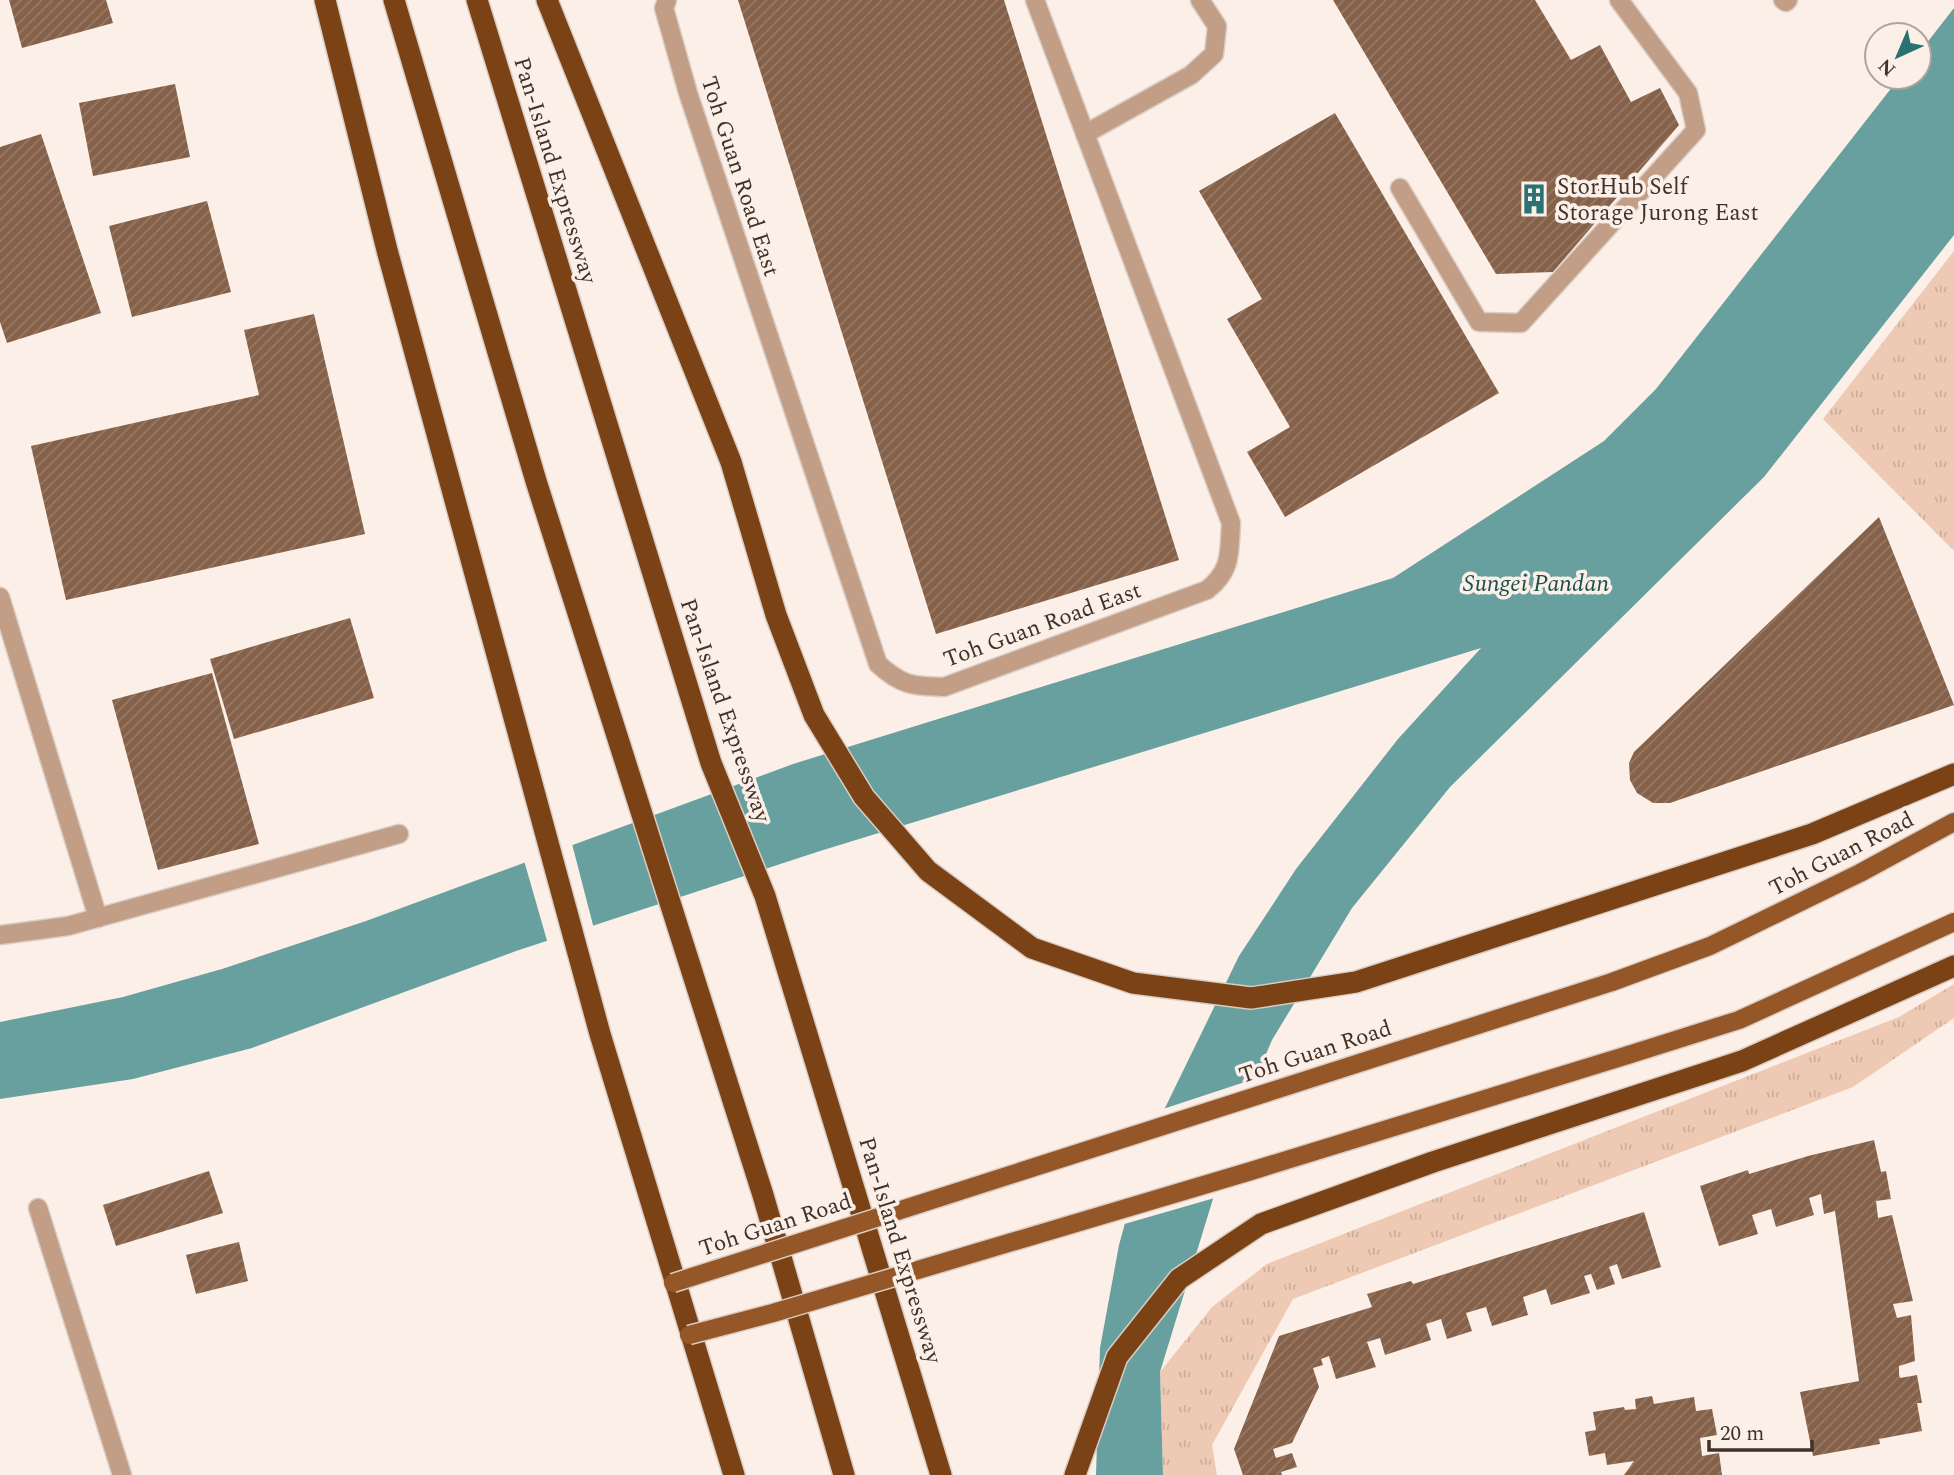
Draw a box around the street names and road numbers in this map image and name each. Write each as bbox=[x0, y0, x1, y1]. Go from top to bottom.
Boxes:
street label: Pan-Island Expressway bbox=[503, 53, 606, 289]
street label: Toh Guan Road East bbox=[691, 72, 788, 281]
street label: Toh Guan Road East bbox=[939, 573, 1146, 678]
street label: Pan-Island Expressway bbox=[670, 594, 780, 828]
street label: Toh Guan Road bbox=[1763, 803, 1920, 906]
street label: Toh Guan Road bbox=[1235, 1011, 1396, 1094]
street label: Pan-Island Expressway bbox=[848, 1133, 951, 1369]
street label: Toh Guan Road bbox=[695, 1184, 856, 1267]

